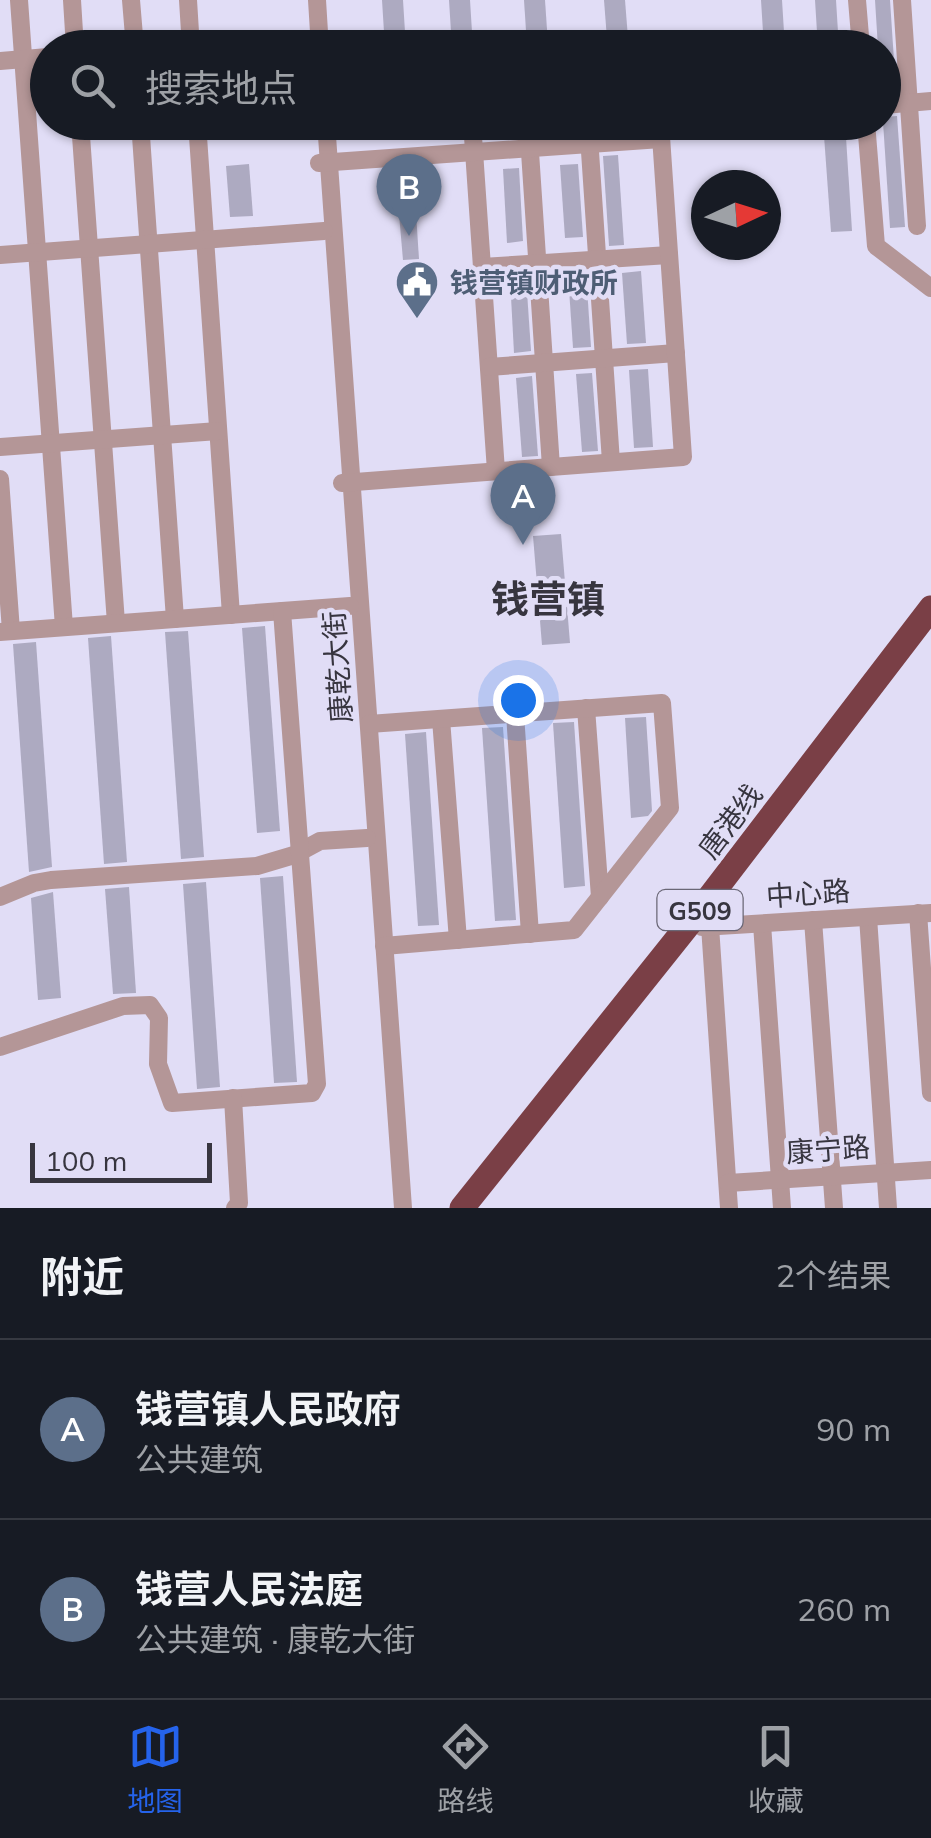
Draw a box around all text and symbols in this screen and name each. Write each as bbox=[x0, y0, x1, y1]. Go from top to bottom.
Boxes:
search box bbox=[30, 30, 901, 140]
icon: search bbox=[65, 58, 120, 113]
text: 搜索地点 bbox=[145, 64, 297, 112]
pin: B bbox=[376, 154, 442, 236]
north arrow bbox=[691, 170, 781, 260]
public building icon: 钱营镇财政所 bbox=[394, 259, 440, 320]
place label: 钱营镇财政所 bbox=[450, 265, 618, 300]
pin: A bbox=[490, 462, 556, 545]
district label: 钱营镇 bbox=[491, 575, 605, 623]
street label: 康乾大街 bbox=[316, 610, 358, 724]
your location bbox=[493, 675, 544, 726]
street label: 唐港线 bbox=[691, 777, 769, 865]
street label: 中心路 bbox=[765, 873, 851, 913]
road number: G509 bbox=[658, 890, 742, 930]
street label: 康宁路 bbox=[785, 1129, 871, 1169]
scale bar bbox=[30, 1138, 212, 1182]
text: 100 m bbox=[45, 1143, 127, 1178]
text: 附近 bbox=[40, 1250, 124, 1303]
text: 2个结果 bbox=[776, 1255, 891, 1295]
text: 钱营镇人民政府 bbox=[135, 1385, 401, 1433]
text: A bbox=[60, 1409, 85, 1449]
text: 90 m bbox=[816, 1409, 891, 1449]
text: 公共建筑 bbox=[135, 1439, 263, 1479]
text: 钱营人民法庭 bbox=[135, 1565, 363, 1613]
text: B bbox=[61, 1589, 84, 1629]
text: 260 m bbox=[797, 1589, 891, 1629]
text: 公共建筑 · 康乾大街 bbox=[135, 1619, 415, 1659]
tab: 地图 bbox=[127, 1719, 183, 1819]
tab: 路线 bbox=[437, 1719, 494, 1819]
tab: 收藏 bbox=[748, 1719, 804, 1819]

